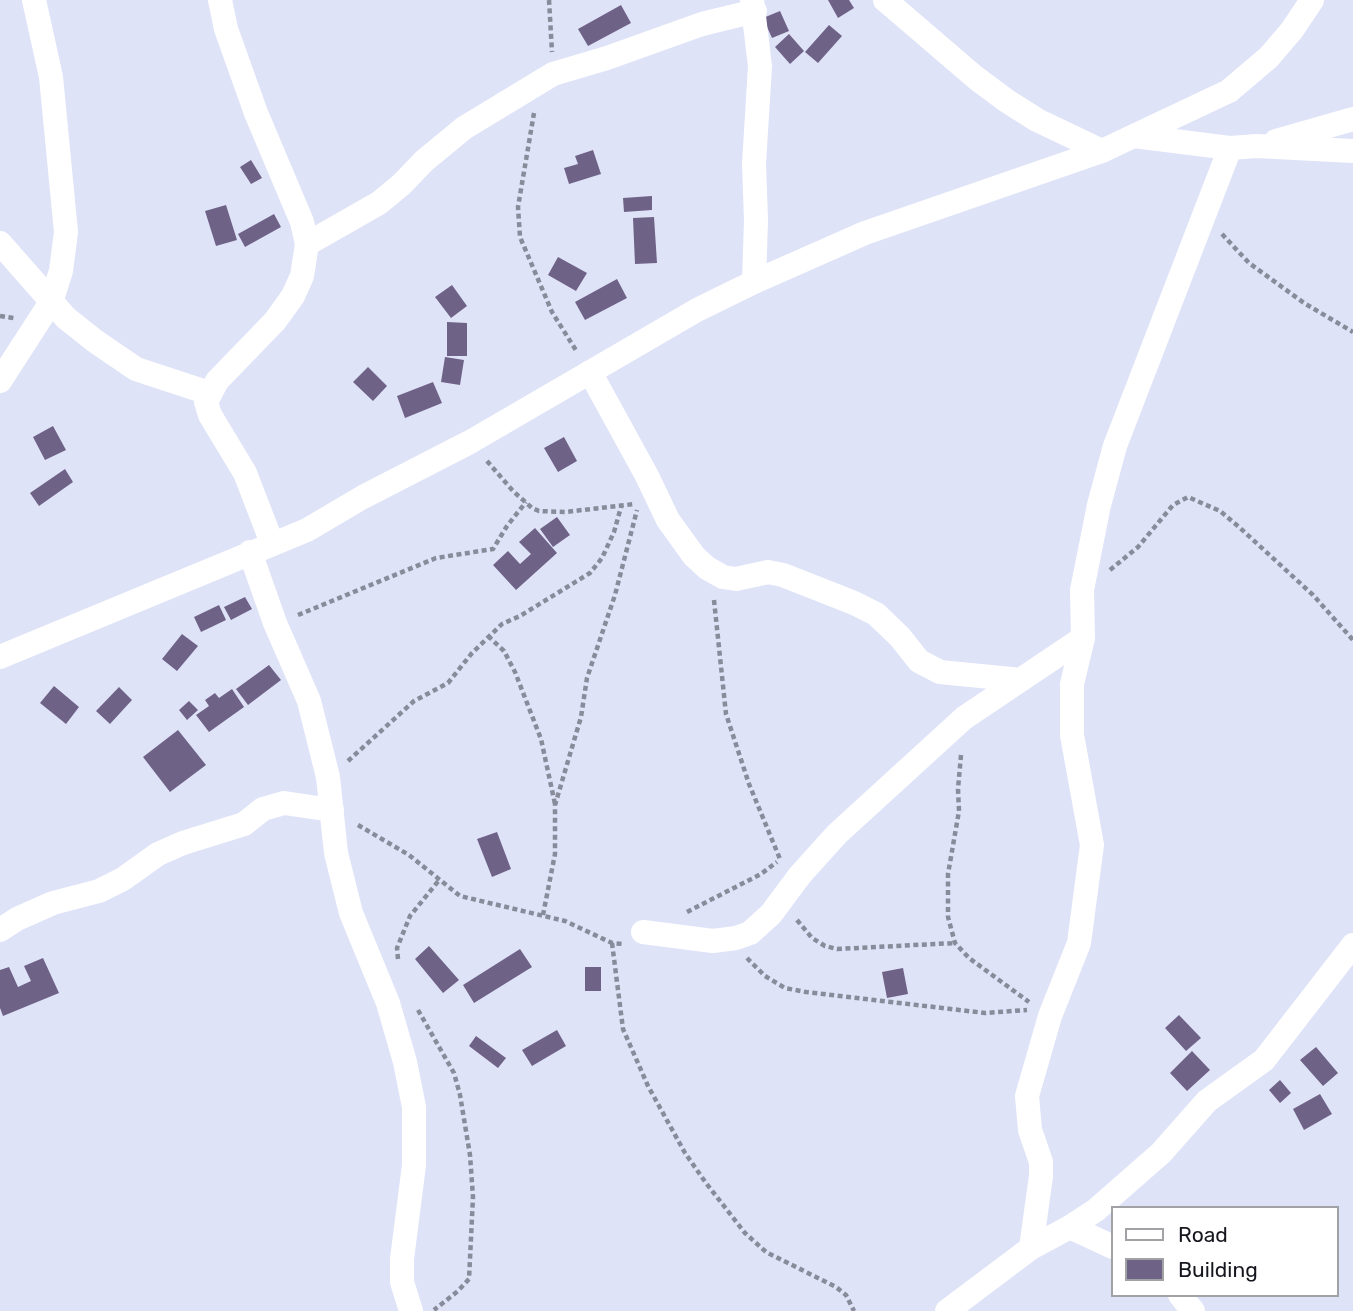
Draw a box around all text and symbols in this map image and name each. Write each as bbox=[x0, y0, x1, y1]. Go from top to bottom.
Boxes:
legend bbox=[1112, 1206, 1339, 1297]
text: Road bbox=[1178, 1222, 1228, 1247]
text: Building bbox=[1178, 1257, 1258, 1282]

